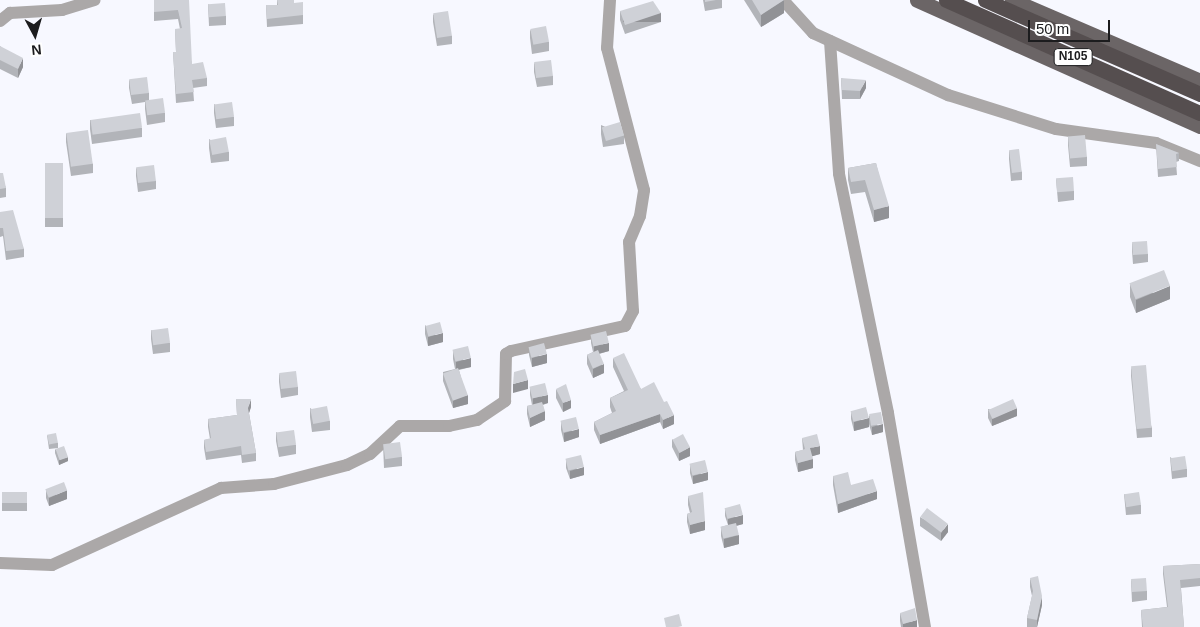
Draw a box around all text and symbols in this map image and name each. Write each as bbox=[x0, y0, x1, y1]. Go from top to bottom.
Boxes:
north arrow bbox=[10, 10, 60, 60]
scale bar bbox=[1030, 10, 1112, 42]
text: 50 m bbox=[1036, 20, 1069, 37]
text: N bbox=[31, 41, 42, 58]
road number: N105 bbox=[1053, 48, 1093, 66]

